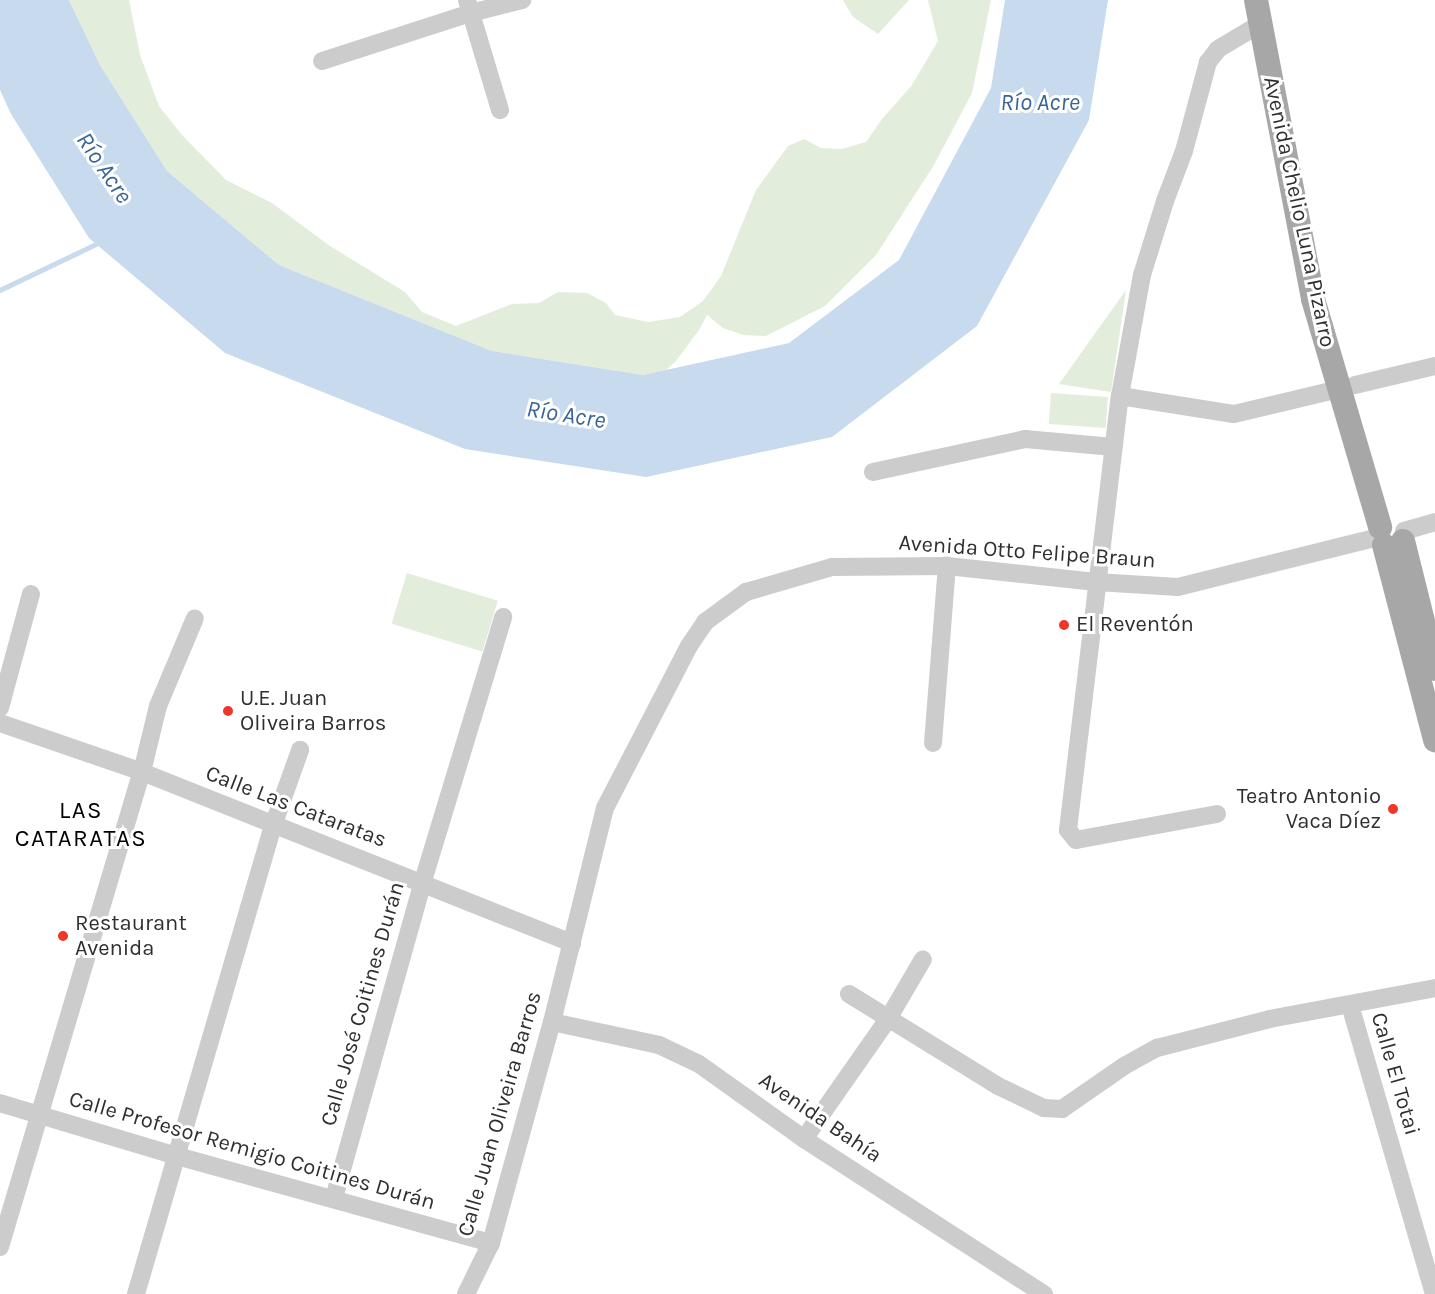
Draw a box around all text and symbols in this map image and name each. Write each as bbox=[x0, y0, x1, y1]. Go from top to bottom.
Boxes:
street label: Avenida Chelio Luna Pizarro bbox=[1257, 74, 1341, 350]
water label: Río Acre bbox=[1000, 89, 1080, 117]
water label: Río Acre bbox=[70, 127, 138, 209]
water label: Río Acre bbox=[524, 395, 608, 435]
street label: Avenida Otto Felipe Braun bbox=[898, 530, 1156, 574]
place label: El Reventón bbox=[1076, 612, 1194, 638]
marker: El Reventón bbox=[1057, 618, 1071, 632]
place label: U.E. Juan Oliveira Barros bbox=[240, 685, 386, 736]
marker: U.E. Juan Oliveira Barros bbox=[221, 704, 235, 718]
street label: Calle Las Cataratas bbox=[202, 760, 390, 854]
place label: Teatro Antonio Vaca Díez bbox=[1237, 783, 1381, 834]
district label: LAS CATARATAS bbox=[15, 797, 147, 853]
marker: Teatro Antonio Vaca Díez bbox=[1386, 802, 1400, 816]
street label: Calle José Coitines Durán bbox=[315, 879, 411, 1129]
place label: Restaurant Avenida bbox=[75, 910, 187, 962]
marker: Restaurant Avenida bbox=[56, 929, 70, 943]
street label: Calle Juan Oliveira Barros bbox=[452, 988, 548, 1240]
street label: Calle El Totai bbox=[1365, 1010, 1425, 1138]
street label: Avenida Bahía bbox=[754, 1067, 886, 1169]
street label: Calle Profesor Remigio Coitines Durán bbox=[66, 1086, 438, 1216]

